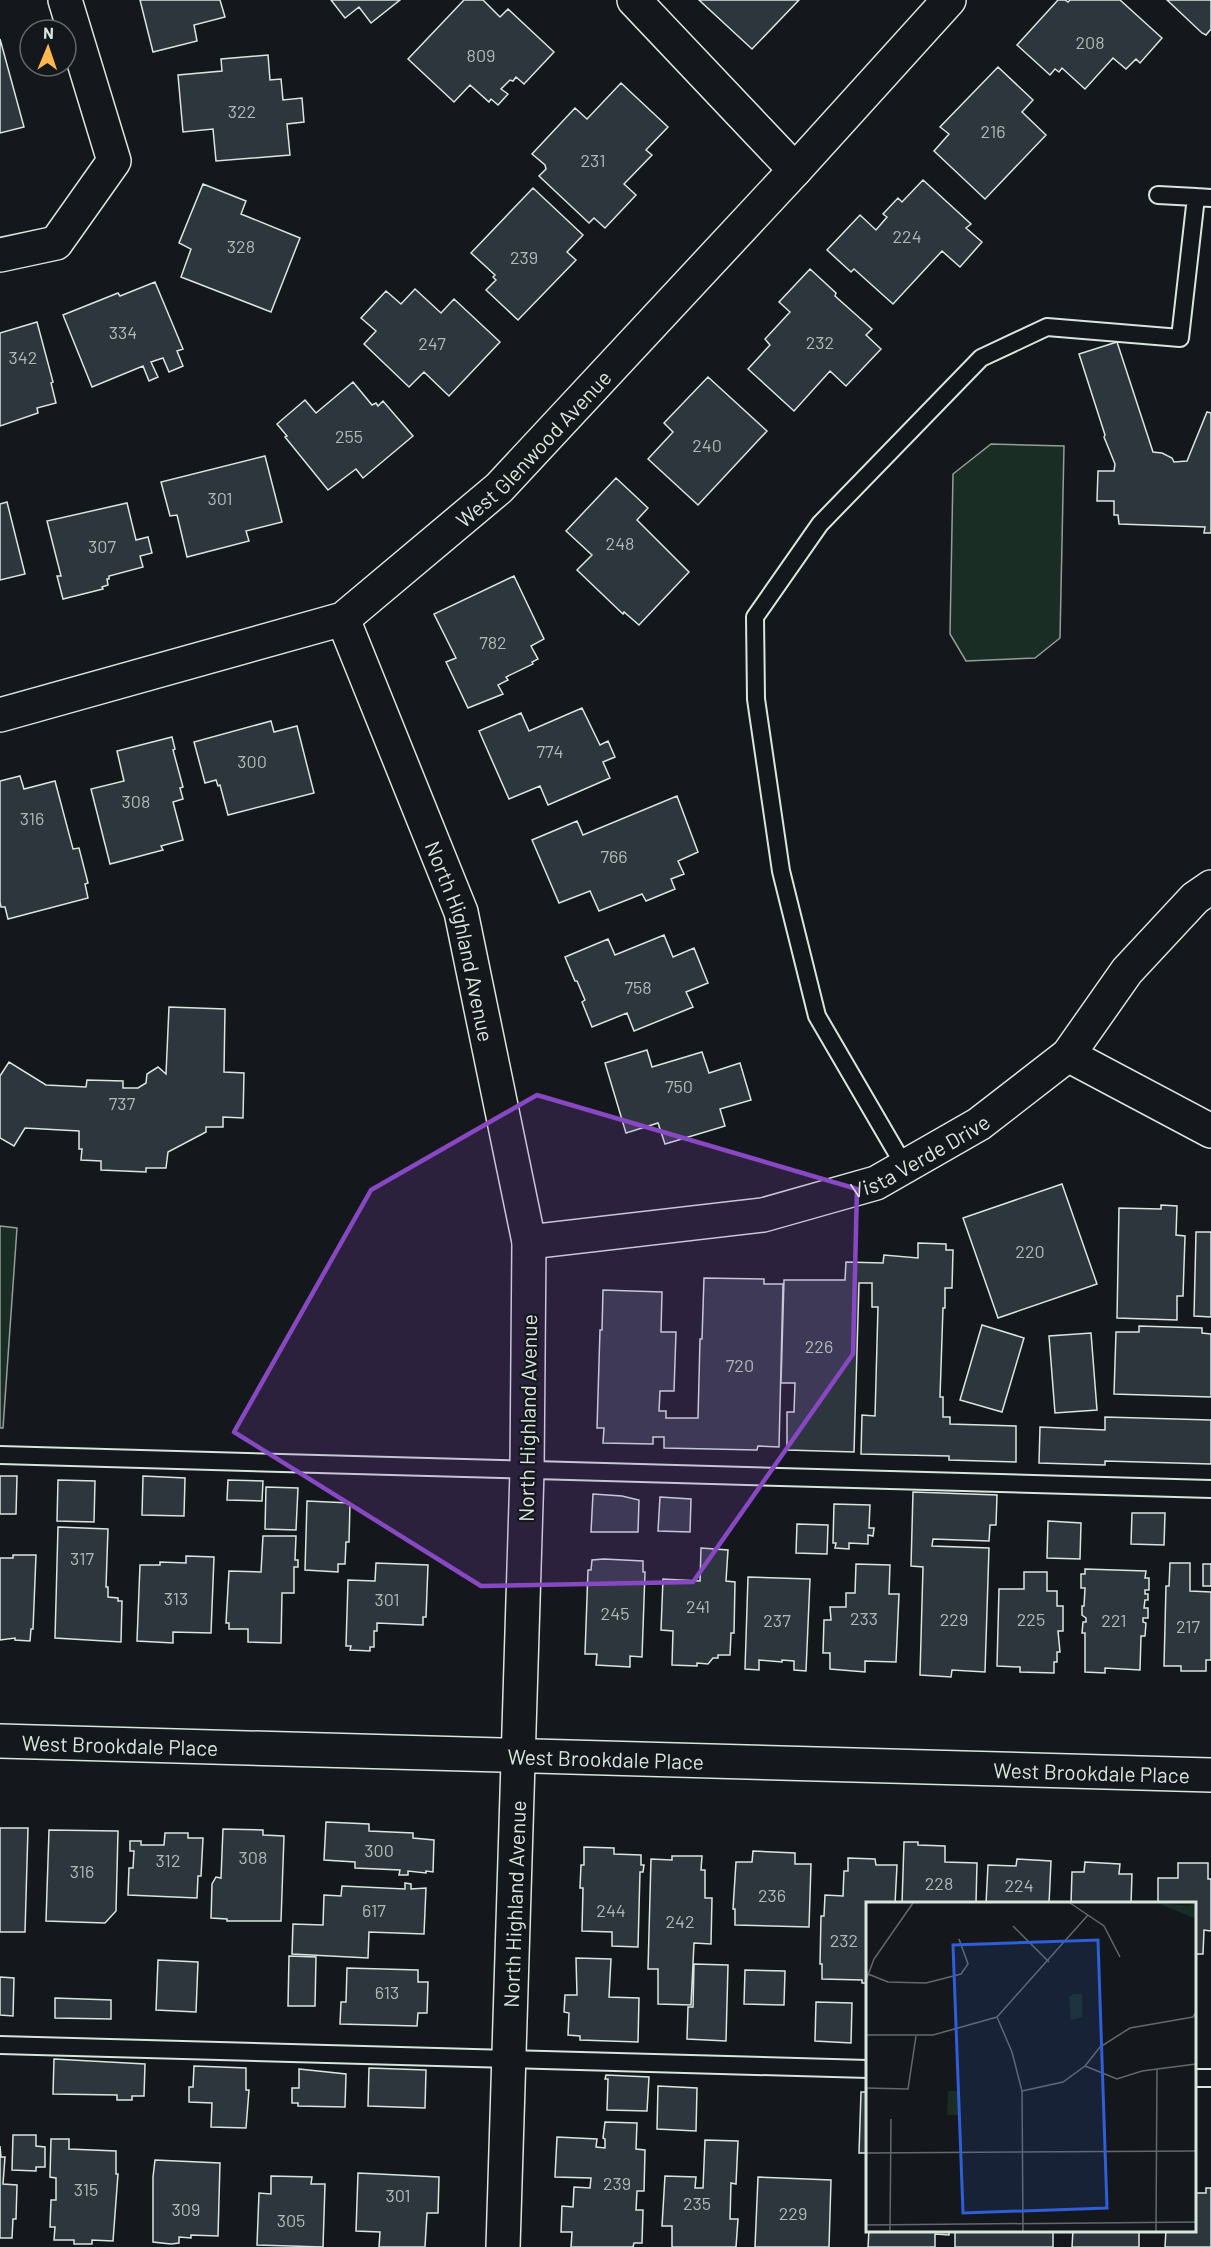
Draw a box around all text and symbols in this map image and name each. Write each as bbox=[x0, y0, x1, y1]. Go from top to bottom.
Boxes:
north arrow bbox=[18, 18, 78, 78]
text: N bbox=[43, 23, 54, 42]
house number: 208 bbox=[1075, 31, 1105, 53]
house number: 809 bbox=[467, 44, 495, 66]
house number: 322 bbox=[228, 100, 256, 122]
house number: 216 bbox=[981, 120, 1005, 142]
house number: 231 bbox=[581, 149, 605, 171]
house number: 224 bbox=[892, 225, 922, 247]
house number: 328 bbox=[227, 235, 255, 257]
house number: 239 bbox=[510, 246, 538, 268]
house number: 334 bbox=[109, 321, 137, 343]
house number: 232 bbox=[806, 331, 834, 353]
house number: 247 bbox=[418, 332, 446, 354]
house number: 342 bbox=[9, 346, 37, 368]
street label: West Glenwood Avenue bbox=[450, 364, 615, 532]
house number: 255 bbox=[335, 425, 363, 447]
house number: 240 bbox=[692, 434, 722, 456]
house number: 301 bbox=[207, 487, 233, 509]
house number: 248 bbox=[606, 532, 634, 554]
house number: 307 bbox=[88, 535, 116, 557]
house number: 782 bbox=[479, 631, 507, 653]
house number: 774 bbox=[537, 740, 563, 762]
house number: 300 bbox=[237, 750, 267, 772]
house number: 308 bbox=[122, 790, 150, 812]
house number: 316 bbox=[20, 807, 44, 829]
street label: North Highland Avenue bbox=[421, 837, 500, 1044]
house number: 766 bbox=[600, 845, 628, 867]
house number: 758 bbox=[624, 976, 652, 998]
house number: 750 bbox=[665, 1075, 693, 1097]
house number: 737 bbox=[109, 1092, 136, 1114]
street label: Vista Verde Drive bbox=[847, 1108, 994, 1202]
house number: 220 bbox=[1015, 1240, 1045, 1262]
street label: North Highland Avenue bbox=[513, 1314, 541, 1522]
house number: 226 bbox=[805, 1335, 833, 1357]
house number: 720 bbox=[726, 1354, 754, 1376]
house number: 317 bbox=[70, 1547, 94, 1569]
house number: 313 bbox=[164, 1587, 188, 1609]
house number: 301 bbox=[374, 1588, 400, 1610]
house number: 241 bbox=[686, 1595, 710, 1617]
house number: 245 bbox=[601, 1602, 629, 1624]
house number: 233 bbox=[850, 1607, 878, 1629]
house number: 229 bbox=[940, 1608, 968, 1630]
house number: 225 bbox=[1017, 1608, 1045, 1630]
house number: 237 bbox=[763, 1609, 791, 1631]
house number: 221 bbox=[1101, 1609, 1127, 1631]
house number: 217 bbox=[1176, 1615, 1201, 1637]
street label: West Brookdale Place bbox=[21, 1729, 219, 1760]
street label: West Brookdale Place bbox=[507, 1743, 704, 1773]
street label: West Brookdale Place bbox=[993, 1756, 1190, 1787]
street label: North Highland Avenue bbox=[498, 1800, 530, 2008]
house number: 300 bbox=[364, 1839, 394, 1861]
house number: 308 bbox=[239, 1846, 267, 1868]
house number: 312 bbox=[155, 1849, 181, 1871]
house number: 316 bbox=[70, 1860, 94, 1882]
house number: 228 bbox=[925, 1872, 953, 1894]
house number: 224 bbox=[1004, 1874, 1034, 1896]
house number: 236 bbox=[758, 1884, 786, 1906]
house number: 617 bbox=[362, 1899, 386, 1921]
house number: 244 bbox=[596, 1899, 626, 1921]
inset map bbox=[866, 1902, 1196, 2232]
house number: 242 bbox=[665, 1910, 695, 1932]
house number: 232 bbox=[830, 1929, 858, 1951]
house number: 613 bbox=[375, 1981, 399, 2003]
house number: 239 bbox=[603, 2172, 631, 2194]
house number: 315 bbox=[74, 2178, 98, 2200]
house number: 301 bbox=[385, 2184, 411, 2206]
house number: 235 bbox=[683, 2192, 711, 2214]
house number: 309 bbox=[172, 2198, 200, 2220]
house number: 229 bbox=[779, 2202, 807, 2224]
house number: 305 bbox=[277, 2209, 305, 2231]

